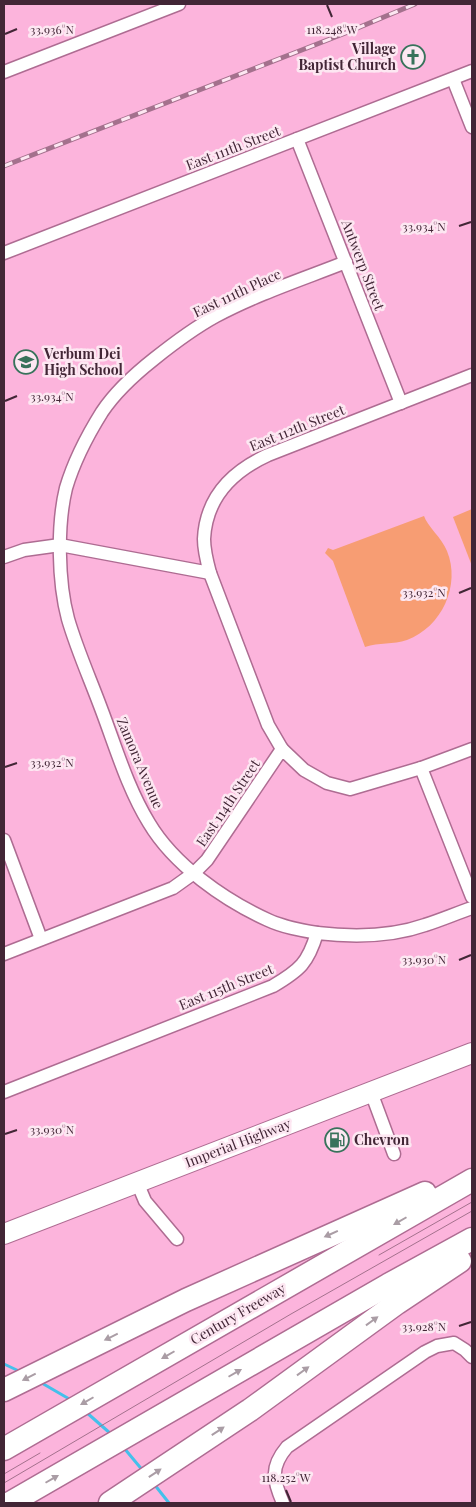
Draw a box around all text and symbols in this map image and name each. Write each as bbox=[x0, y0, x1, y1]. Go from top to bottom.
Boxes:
text: 33.936°N bbox=[30, 21, 74, 37]
text: 118.248°W bbox=[307, 21, 358, 37]
place label: Village Baptist Church bbox=[298, 39, 396, 74]
church icon: Village Baptist Church bbox=[400, 44, 426, 70]
street label: East 111th Street bbox=[183, 120, 284, 174]
street label: Antwerp Street bbox=[337, 216, 390, 314]
text: 33.934°N bbox=[402, 218, 446, 234]
street label: East 111th Place bbox=[190, 264, 284, 321]
place label: Verbum Dei High School bbox=[43, 344, 123, 379]
school or university icon: Verbum Dei High School bbox=[13, 349, 39, 375]
text: 33.934°N bbox=[30, 388, 74, 404]
street label: East 112th Street bbox=[246, 399, 348, 455]
text: 33.932°N bbox=[402, 584, 446, 600]
street label: Zamora Avenue bbox=[113, 714, 168, 811]
text: 33.932°N bbox=[30, 754, 74, 770]
street label: East 114th Street bbox=[191, 754, 264, 850]
text: 33.930°N bbox=[402, 951, 447, 967]
street label: East 115th Street bbox=[176, 959, 277, 1014]
street label: Imperial Highway bbox=[182, 1114, 294, 1171]
text: 33.930°N bbox=[30, 1121, 75, 1137]
fuel station icon: Chevron bbox=[324, 1127, 350, 1153]
place label: Chevron bbox=[354, 1130, 410, 1149]
one-way arrow bbox=[393, 1217, 406, 1226]
one-way arrow bbox=[324, 1230, 338, 1238]
street label: Century Freeway bbox=[187, 1279, 289, 1349]
one-way arrow bbox=[365, 1316, 378, 1326]
text: 33.928°N bbox=[402, 1318, 447, 1334]
one-way arrow bbox=[104, 1333, 118, 1341]
one-way arrow bbox=[161, 1350, 174, 1359]
one-way arrow bbox=[297, 1366, 310, 1376]
one-way arrow bbox=[228, 1369, 243, 1377]
one-way arrow bbox=[22, 1373, 36, 1381]
one-way arrow bbox=[80, 1397, 95, 1405]
one-way arrow bbox=[211, 1426, 224, 1436]
one-way arrow bbox=[148, 1469, 161, 1478]
text: 118.252°W bbox=[261, 1469, 311, 1485]
one-way arrow bbox=[46, 1474, 59, 1483]

